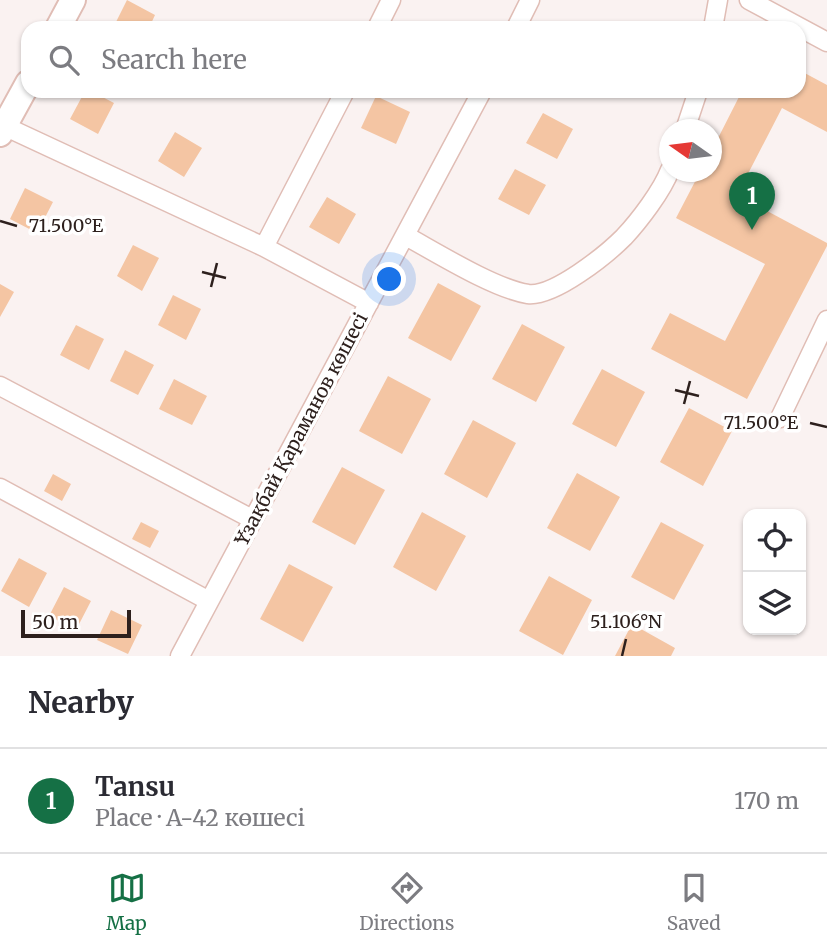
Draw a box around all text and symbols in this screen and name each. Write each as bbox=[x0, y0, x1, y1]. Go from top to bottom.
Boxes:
search box bbox=[21, 21, 806, 98]
icon: search bbox=[45, 41, 83, 79]
text: Search here bbox=[101, 43, 247, 76]
north arrow bbox=[659, 119, 722, 182]
pin: 1 bbox=[729, 172, 775, 230]
text: 71.500°E bbox=[29, 214, 104, 237]
your location bbox=[372, 262, 406, 296]
street label: Ұзақбай Қараманов көшесі bbox=[229, 308, 373, 550]
text: 71.500°E bbox=[724, 411, 799, 434]
map controls bbox=[743, 509, 806, 635]
button: locate bbox=[743, 509, 806, 572]
button: layers bbox=[743, 572, 806, 635]
scale bar bbox=[21, 607, 131, 639]
text: 50 m bbox=[32, 610, 78, 634]
text: 51.106°N bbox=[590, 610, 662, 633]
text: Nearby bbox=[28, 683, 134, 721]
text: Tansu bbox=[95, 770, 175, 803]
text: 1 bbox=[46, 786, 56, 815]
text: 170 m bbox=[734, 786, 799, 815]
text: Place · А-42 көшесі bbox=[95, 803, 305, 832]
tab: Map bbox=[106, 869, 147, 935]
tab: Directions bbox=[359, 869, 454, 935]
tab: Saved bbox=[667, 869, 721, 935]

